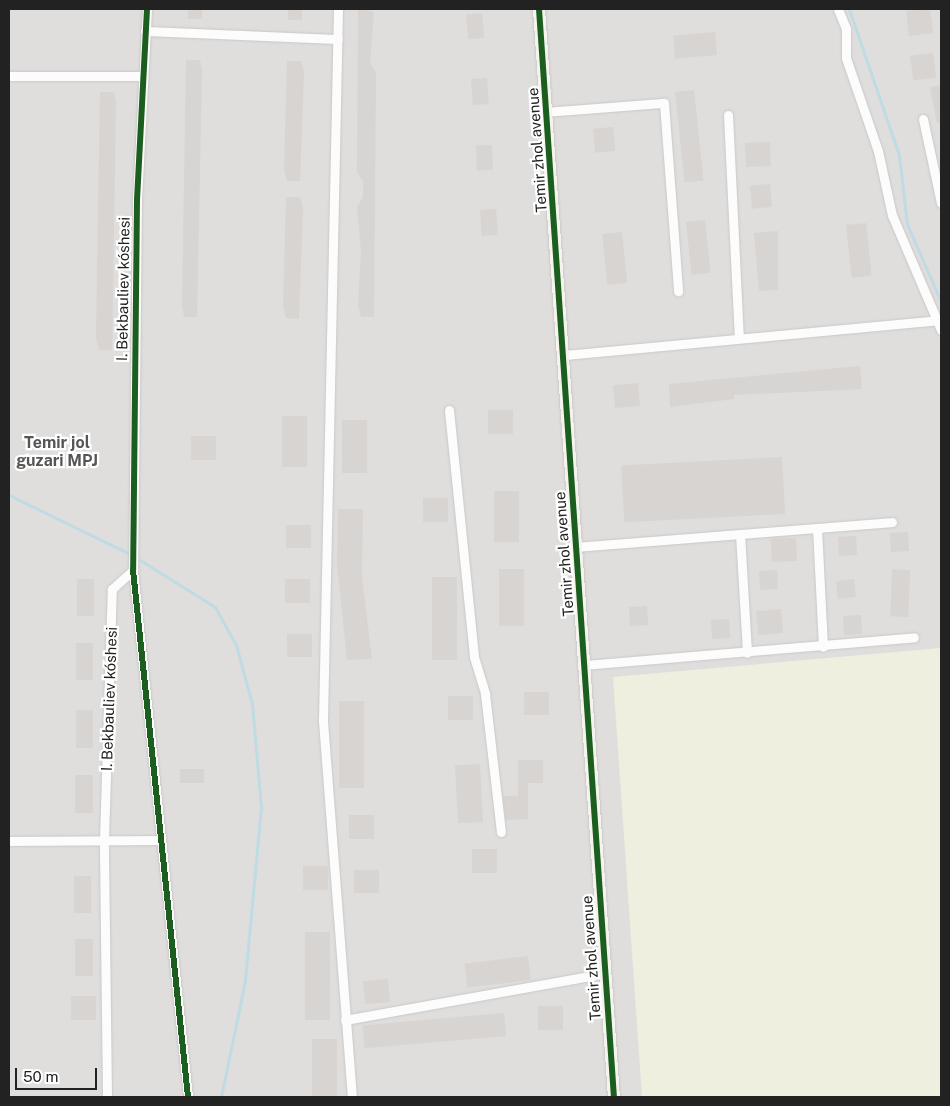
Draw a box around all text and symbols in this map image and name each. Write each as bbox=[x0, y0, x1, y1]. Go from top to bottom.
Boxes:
street label: Temir zhol avenue bbox=[524, 87, 550, 213]
street label: I. Bekbauliev kóshesi bbox=[113, 217, 133, 361]
district label: Temir jol guzari MPJ bbox=[16, 433, 98, 471]
street label: Temir zhol avenue bbox=[551, 491, 577, 617]
street label: I. Bekbauliev kóshesi bbox=[97, 626, 121, 772]
street label: Temir zhol avenue bbox=[578, 895, 604, 1021]
scale bar bbox=[18, 1058, 100, 1090]
text: 50 m bbox=[23, 1068, 58, 1085]

